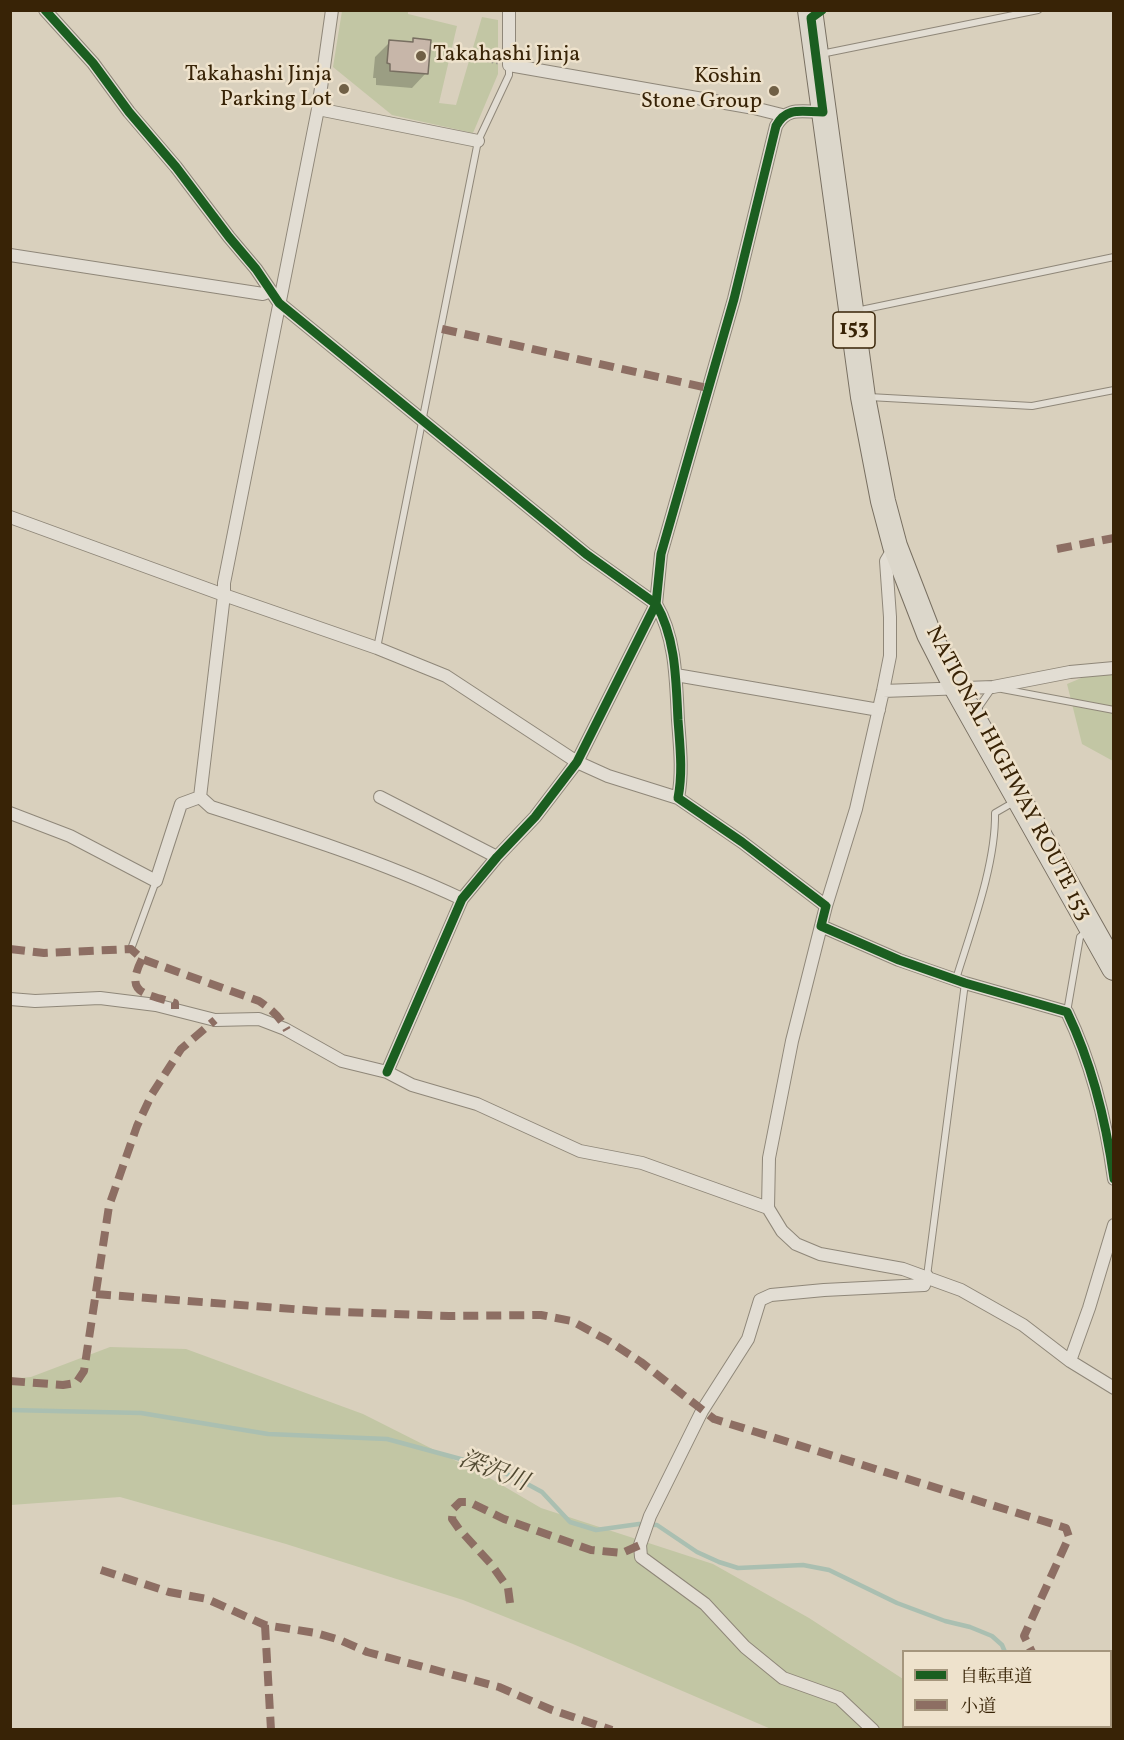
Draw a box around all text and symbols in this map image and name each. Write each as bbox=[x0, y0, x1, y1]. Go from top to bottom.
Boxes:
place label: Takahashi Jinja bbox=[433, 43, 580, 69]
marker: Takahashi Jinja bbox=[414, 49, 428, 63]
place label: Takahashi Jinja Parking Lot bbox=[185, 63, 332, 114]
place label: Kōshin Stone Group bbox=[641, 65, 762, 116]
marker: Takahashi Jinja Parking Lot bbox=[337, 82, 351, 96]
marker: Kōshin Stone Group bbox=[767, 84, 781, 98]
road number: 153 bbox=[833, 312, 875, 348]
street label: NATIONAL HIGHWAY ROUTE 153 bbox=[918, 622, 1096, 926]
water label: 深沢川 bbox=[454, 1447, 532, 1499]
legend bbox=[902, 1650, 1112, 1728]
text: 自転車道 bbox=[960, 1665, 1032, 1690]
text: 小道 bbox=[960, 1695, 996, 1720]

